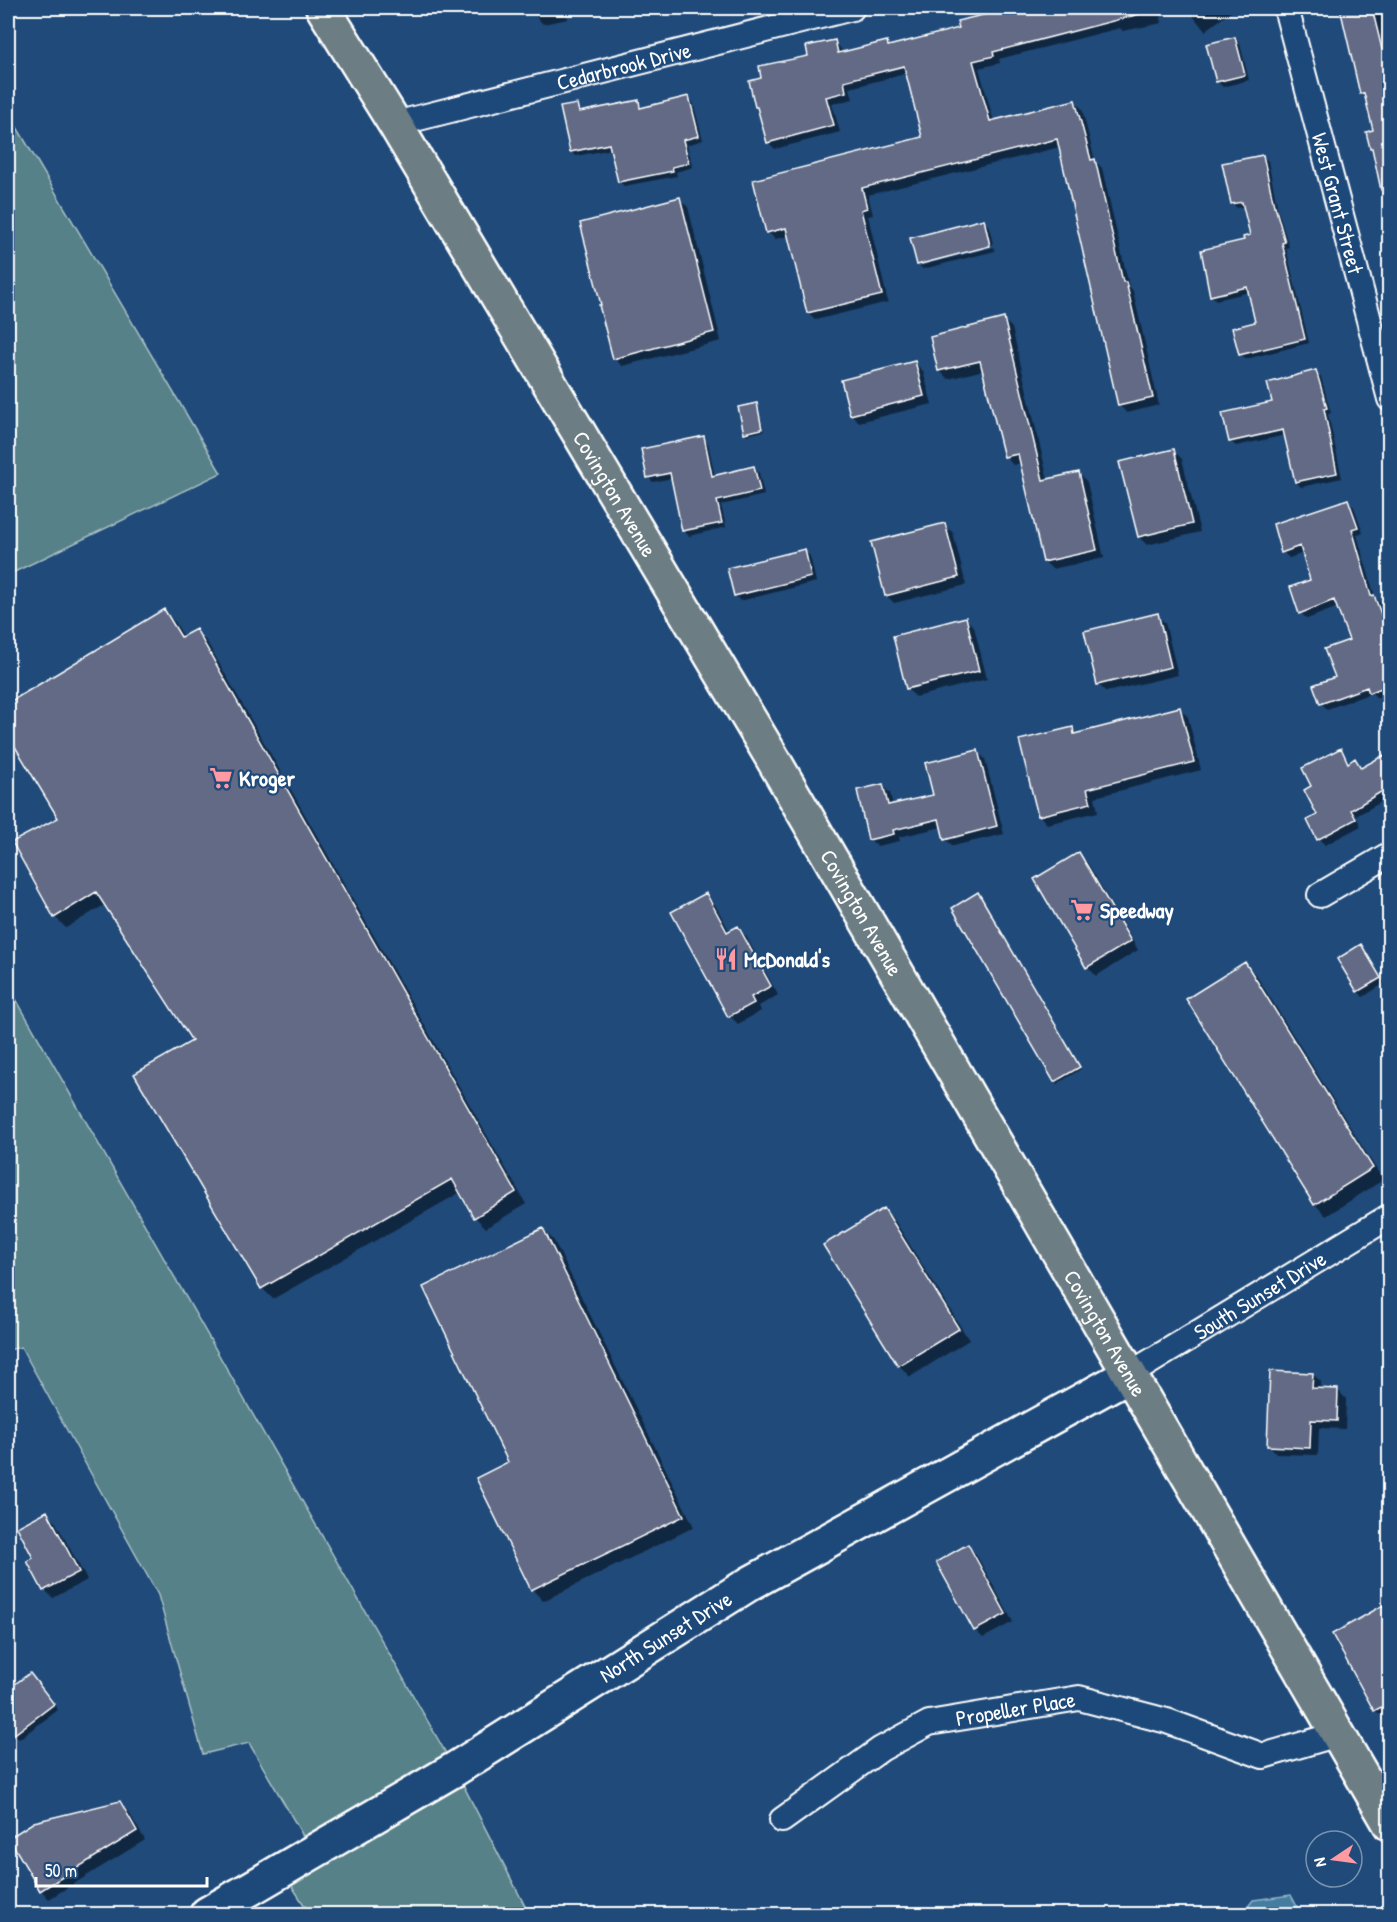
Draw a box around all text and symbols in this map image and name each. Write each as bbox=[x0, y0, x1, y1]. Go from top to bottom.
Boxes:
street label: Cedarbrook Drive bbox=[553, 34, 694, 97]
street label: West Grant Street bbox=[1305, 129, 1371, 278]
street label: Covington Avenue bbox=[566, 425, 664, 563]
place label: Kroger bbox=[239, 763, 295, 794]
supermarket icon: Kroger bbox=[208, 765, 234, 791]
street label: Covington Avenue bbox=[813, 844, 911, 982]
place label: Speedway bbox=[1100, 895, 1174, 926]
supermarket icon: Speedway bbox=[1069, 897, 1095, 923]
place label: McDonald's bbox=[744, 944, 831, 974]
restaurant icon: McDonald's bbox=[713, 946, 739, 972]
street label: South Sunset Drive bbox=[1188, 1243, 1332, 1347]
street label: Covington Avenue bbox=[1057, 1264, 1154, 1402]
street label: North Sunset Drive bbox=[594, 1583, 738, 1689]
street label: Propeller Place bbox=[954, 1684, 1077, 1733]
north arrow bbox=[1304, 1829, 1364, 1889]
scale bar bbox=[36, 1850, 207, 1888]
text: N bbox=[1308, 1855, 1331, 1869]
text: 50 m bbox=[45, 1858, 77, 1883]

